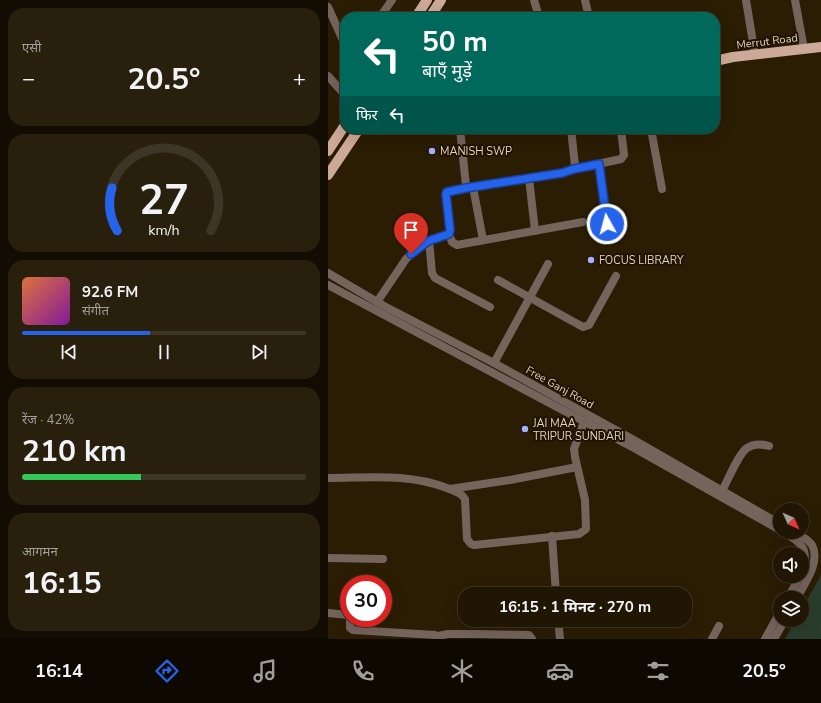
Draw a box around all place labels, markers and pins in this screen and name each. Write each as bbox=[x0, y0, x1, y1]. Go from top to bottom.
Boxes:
place label: MANISH SWP bbox=[440, 144, 512, 159]
marker: MANISH SWP bbox=[427, 146, 437, 156]
pin bbox=[394, 213, 428, 254]
place label: FOCUS LIBRARY bbox=[599, 253, 684, 268]
marker: FOCUS LIBRARY bbox=[586, 255, 596, 265]
place label: JAI MAA TRIPUR SUNDARI bbox=[532, 416, 624, 444]
marker: JAI MAA TRIPUR SUNDARI bbox=[520, 424, 530, 434]

